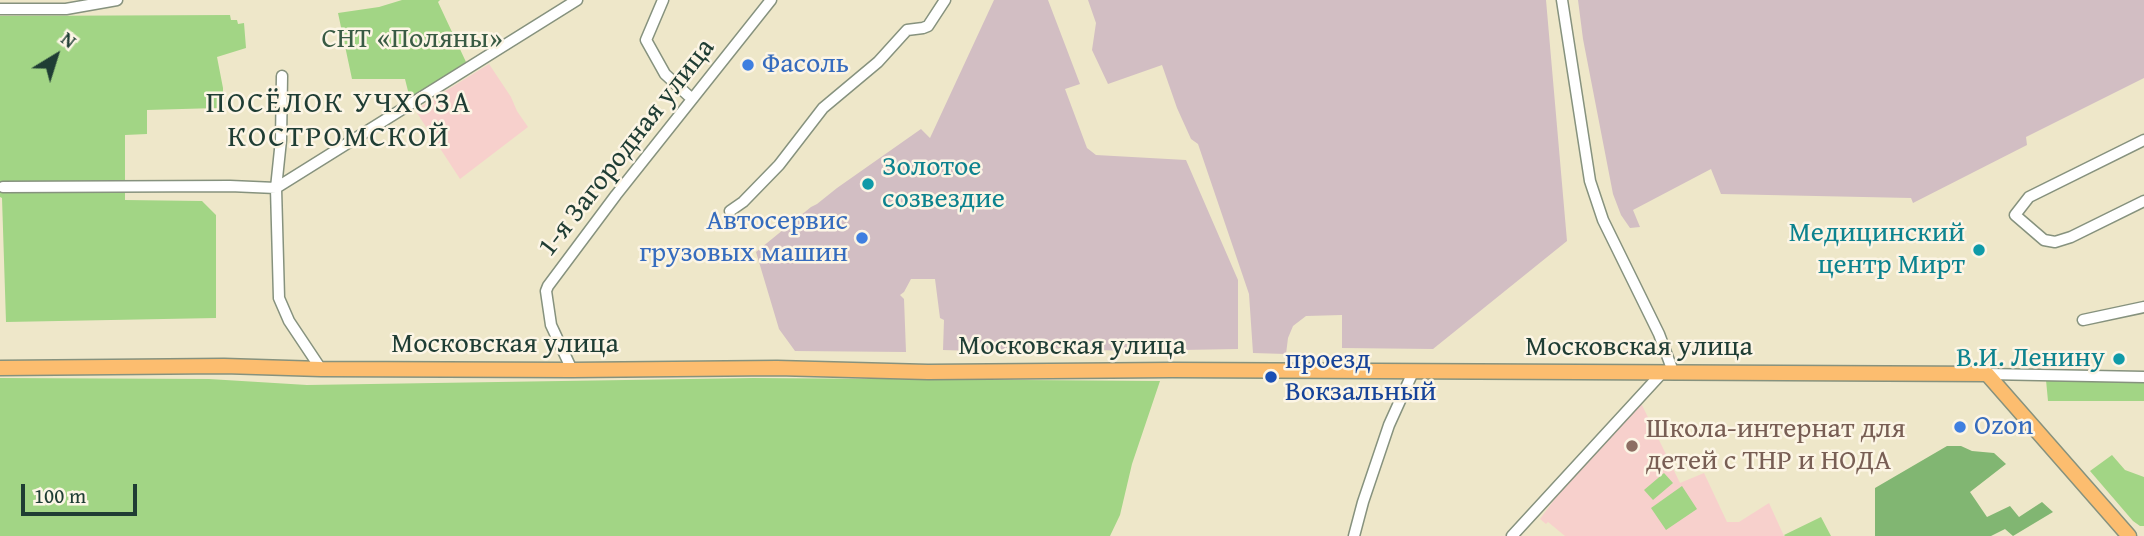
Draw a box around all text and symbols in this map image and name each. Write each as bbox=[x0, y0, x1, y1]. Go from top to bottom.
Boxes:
north arrow bbox=[21, 21, 91, 91]
park label: СНТ «Поляны» bbox=[321, 23, 503, 57]
text: N bbox=[55, 25, 83, 54]
street label: 1-я Загородная улица bbox=[531, 32, 723, 264]
place label: Фасоль bbox=[762, 48, 849, 82]
marker: Фасоль bbox=[740, 57, 756, 73]
district label: ПОСЁЛОК УЧХОЗА КОСТРОМСКОЙ bbox=[208, 86, 470, 156]
place label: Золотое созвездие bbox=[882, 151, 1005, 217]
marker: Золотое созвездие bbox=[860, 176, 876, 192]
place label: Автосервис грузовых машин bbox=[639, 205, 848, 271]
place label: Медицинский центр Мирт bbox=[1789, 217, 1965, 283]
marker: Автосервис грузовых машин bbox=[854, 230, 870, 246]
marker: Медицинский центр Мирт bbox=[1971, 242, 1987, 258]
street label: Московская улица bbox=[391, 328, 619, 362]
street label: Московская улица bbox=[958, 330, 1186, 364]
street label: Московская улица bbox=[1525, 331, 1753, 365]
place label: В.И. Ленину bbox=[1956, 342, 2105, 376]
place label: проезд Вокзальный bbox=[1285, 344, 1436, 410]
marker: В.И. Ленину bbox=[2111, 351, 2127, 367]
marker: проезд Вокзальный bbox=[1263, 369, 1279, 385]
place label: Ozon bbox=[1974, 410, 2033, 444]
place label: Школа-интернат для детей с ТНР и НОДА bbox=[1646, 413, 1905, 479]
marker: Ozon bbox=[1952, 419, 1968, 435]
marker: Школа-интернат для детей с ТНР и НОДА bbox=[1624, 438, 1640, 454]
scale bar bbox=[24, 470, 140, 514]
text: 100 m bbox=[34, 480, 86, 511]

